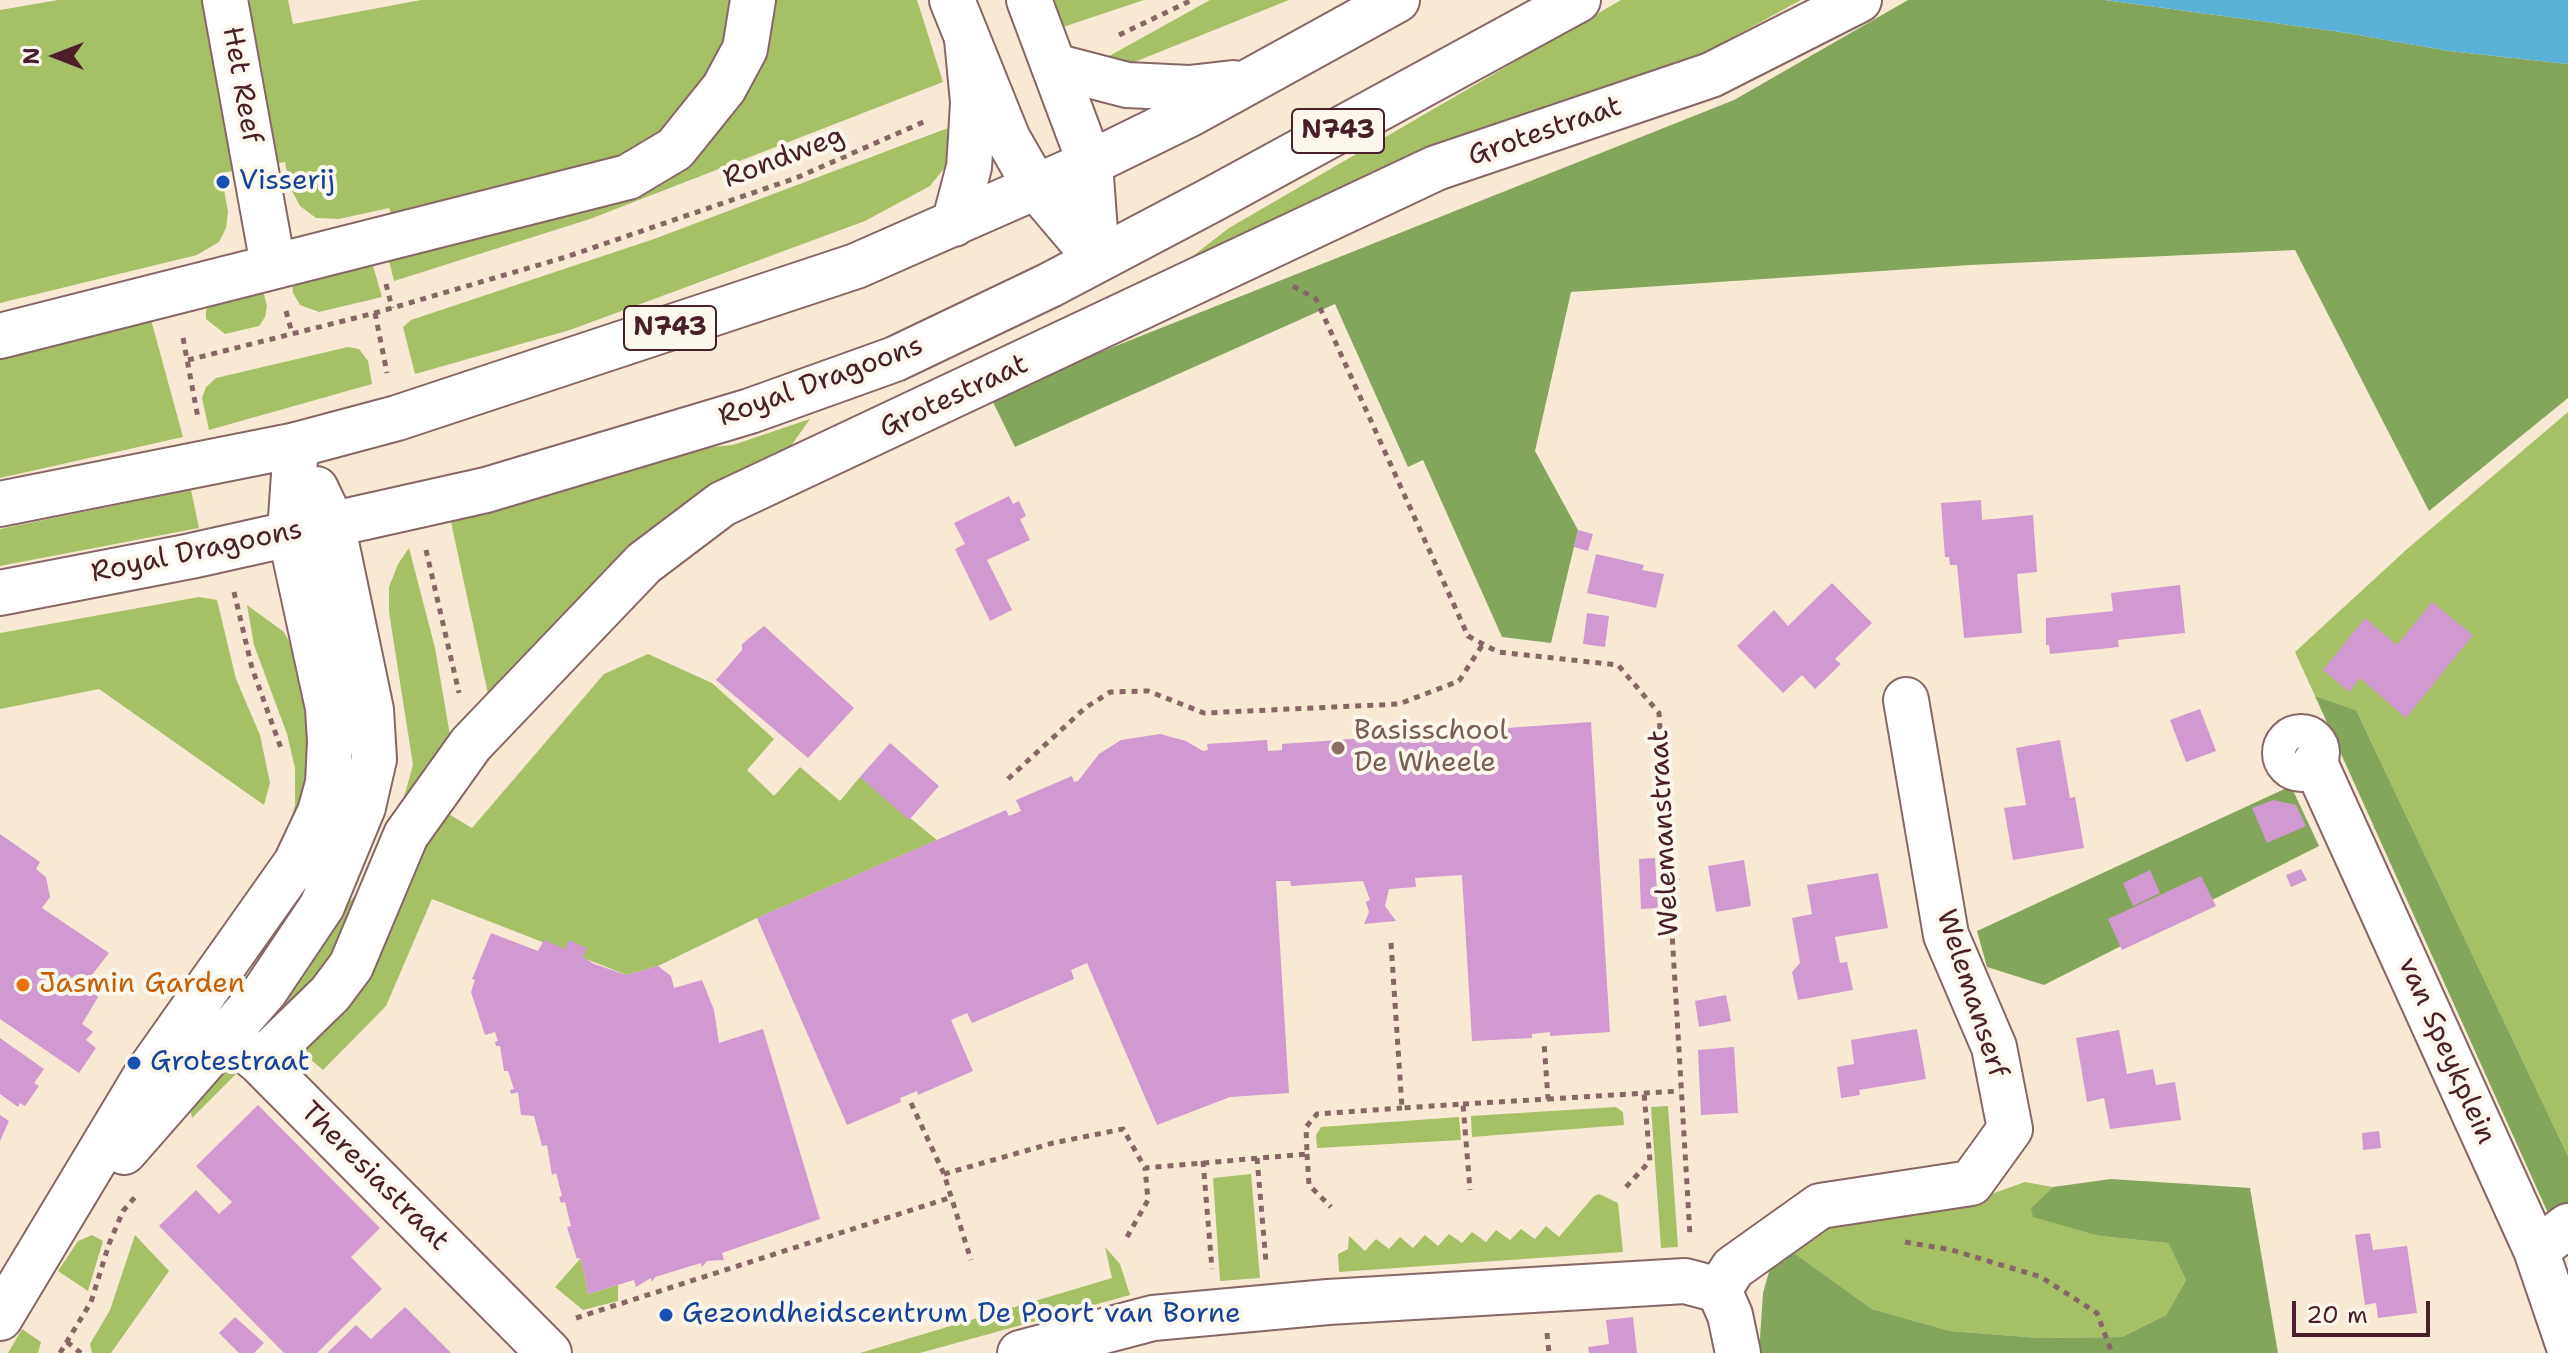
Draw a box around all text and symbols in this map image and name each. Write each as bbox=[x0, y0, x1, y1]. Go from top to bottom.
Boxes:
north arrow bbox=[16, 16, 96, 96]
street label: Het Reef bbox=[214, 24, 268, 146]
text: N bbox=[17, 47, 46, 65]
street label: Grotestraat bbox=[1464, 90, 1626, 174]
road number: N743 bbox=[1292, 109, 1384, 153]
street label: Rondweg bbox=[719, 120, 849, 196]
place label: Visserij bbox=[239, 165, 335, 199]
marker: Visserij bbox=[214, 173, 232, 191]
road number: N743 bbox=[624, 306, 716, 350]
street label: Royal Dragoons bbox=[714, 329, 928, 435]
street label: Grotestraat bbox=[874, 348, 1034, 446]
street label: Royal Dragoons bbox=[88, 513, 306, 591]
place label: Basisschool De Wheele bbox=[1354, 715, 1508, 781]
street label: Welemanstraat bbox=[1643, 729, 1687, 937]
marker: Basisschool De Wheele bbox=[1329, 739, 1347, 757]
street label: Welemanserf bbox=[1928, 906, 2014, 1082]
street label: van Speykplein bbox=[2390, 953, 2502, 1149]
place label: Jasmin Garden bbox=[39, 968, 245, 1002]
marker: Jasmin Garden bbox=[14, 976, 32, 994]
place label: Grotestraat bbox=[150, 1046, 310, 1080]
marker: Grotestraat bbox=[125, 1054, 143, 1072]
street label: Theresiastraat bbox=[292, 1095, 456, 1259]
scale bar bbox=[2296, 1285, 2434, 1335]
place label: Gezondheidscentrum De Poort van Borne bbox=[682, 1298, 1241, 1332]
text: 20 m bbox=[2306, 1299, 2368, 1331]
marker: Gezondheidscentrum De Poort van Borne bbox=[657, 1306, 675, 1324]

